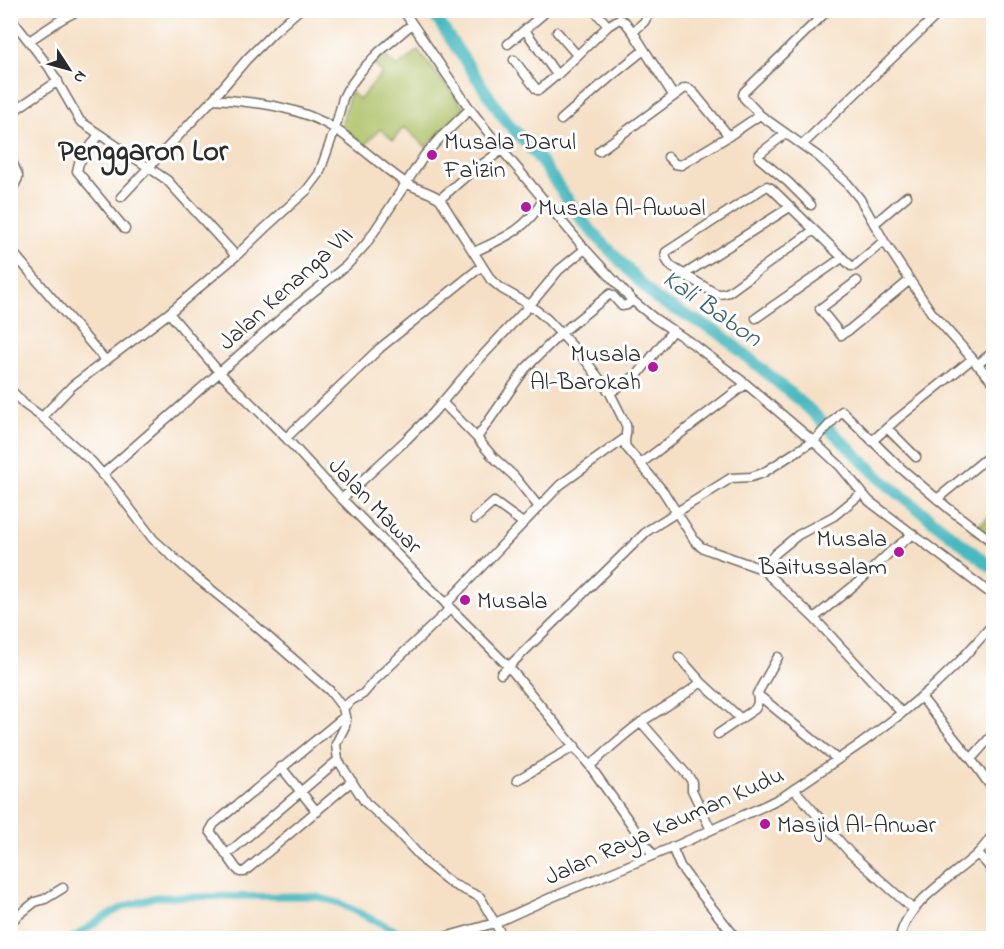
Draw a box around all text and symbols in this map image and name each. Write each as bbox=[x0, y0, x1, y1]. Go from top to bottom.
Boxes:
north arrow bbox=[39, 39, 99, 99]
text: N bbox=[67, 65, 92, 88]
place label: Musala Darul Fa'izin bbox=[443, 126, 576, 189]
district label: Penggaron Lor bbox=[58, 131, 229, 176]
marker: Musala Darul Fa'izin bbox=[425, 148, 439, 162]
place label: Musala Al-Awwal bbox=[538, 192, 705, 227]
marker: Musala Al-Awwal bbox=[519, 200, 533, 214]
street label: Jalan Kenanga VII bbox=[211, 220, 362, 360]
water label: Kali Babon bbox=[654, 261, 770, 358]
place label: Musala Al-Barokah bbox=[530, 338, 641, 401]
marker: Musala Al-Barokah bbox=[646, 360, 660, 374]
street label: Jalan Mawar bbox=[319, 450, 430, 564]
place label: Musala Baitussalam bbox=[758, 523, 887, 586]
marker: Musala Baitussalam bbox=[892, 545, 906, 559]
place label: Musala bbox=[477, 585, 547, 620]
marker: Musala bbox=[458, 593, 472, 607]
street label: Jalan Raya Kauman Kudu bbox=[540, 759, 790, 897]
place label: Masjid Al-Anwar bbox=[777, 809, 936, 844]
marker: Masjid Al-Anwar bbox=[758, 817, 772, 831]

